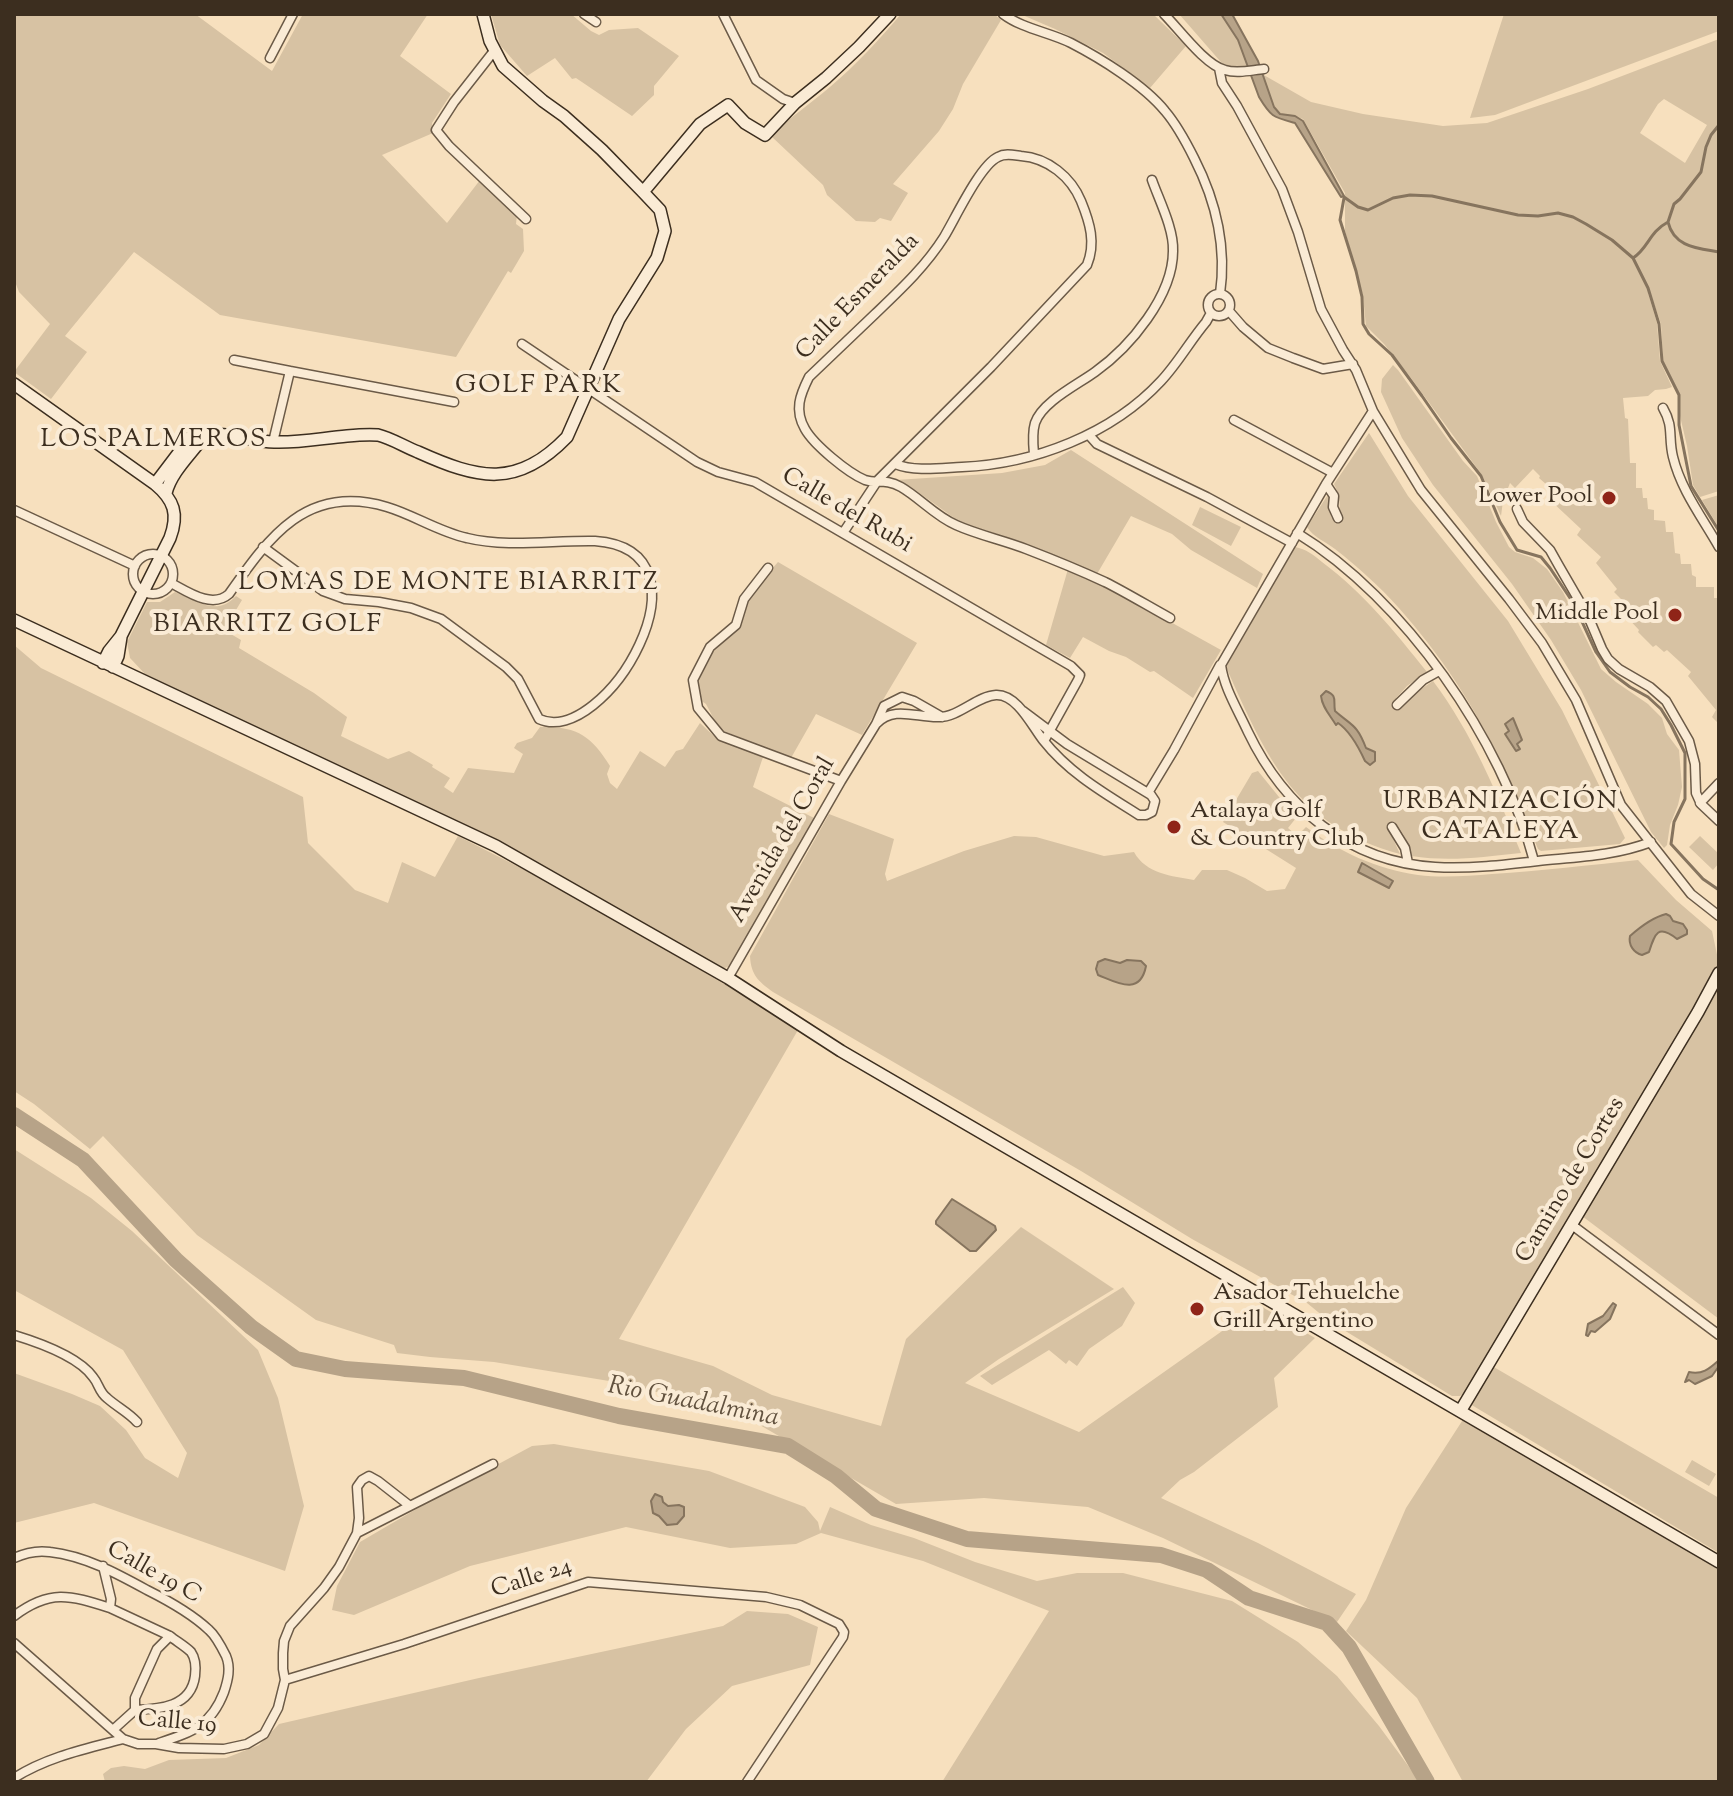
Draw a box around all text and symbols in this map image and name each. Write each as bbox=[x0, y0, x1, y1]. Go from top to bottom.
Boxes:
street label: Calle Esmeralda bbox=[791, 229, 927, 367]
district label: GOLF PARK bbox=[455, 372, 623, 404]
district label: LOS PALMEROS bbox=[40, 426, 268, 458]
street label: Calle del Rubi bbox=[776, 463, 916, 561]
place label: Lower Pool bbox=[1478, 484, 1593, 512]
marker: Lower Pool bbox=[1600, 489, 1618, 507]
district label: LOMAS DE MONTE BIARRITZ bbox=[238, 569, 660, 601]
place label: Middle Pool bbox=[1535, 601, 1659, 629]
marker: Middle Pool bbox=[1666, 606, 1684, 624]
district label: BIARRITZ GOLF bbox=[153, 611, 383, 643]
street label: Avenida del Coral bbox=[725, 753, 843, 929]
district label: URBANIZACIÓN CATALEYA bbox=[1383, 788, 1619, 850]
place label: Atalaya Golf & Country Club bbox=[1190, 799, 1364, 855]
marker: Atalaya Golf & Country Club bbox=[1165, 818, 1183, 836]
street label: Camino de Cortes bbox=[1511, 1093, 1633, 1269]
place label: Asador Tehuelche Grill Argentino bbox=[1213, 1281, 1400, 1337]
marker: Asador Tehuelche Grill Argentino bbox=[1188, 1300, 1206, 1318]
water label: Rio Guadalmina bbox=[605, 1372, 781, 1436]
street label: Calle 19 C bbox=[101, 1536, 205, 1612]
street label: Calle 24 bbox=[488, 1554, 576, 1606]
street label: Calle 19 bbox=[136, 1706, 218, 1742]

